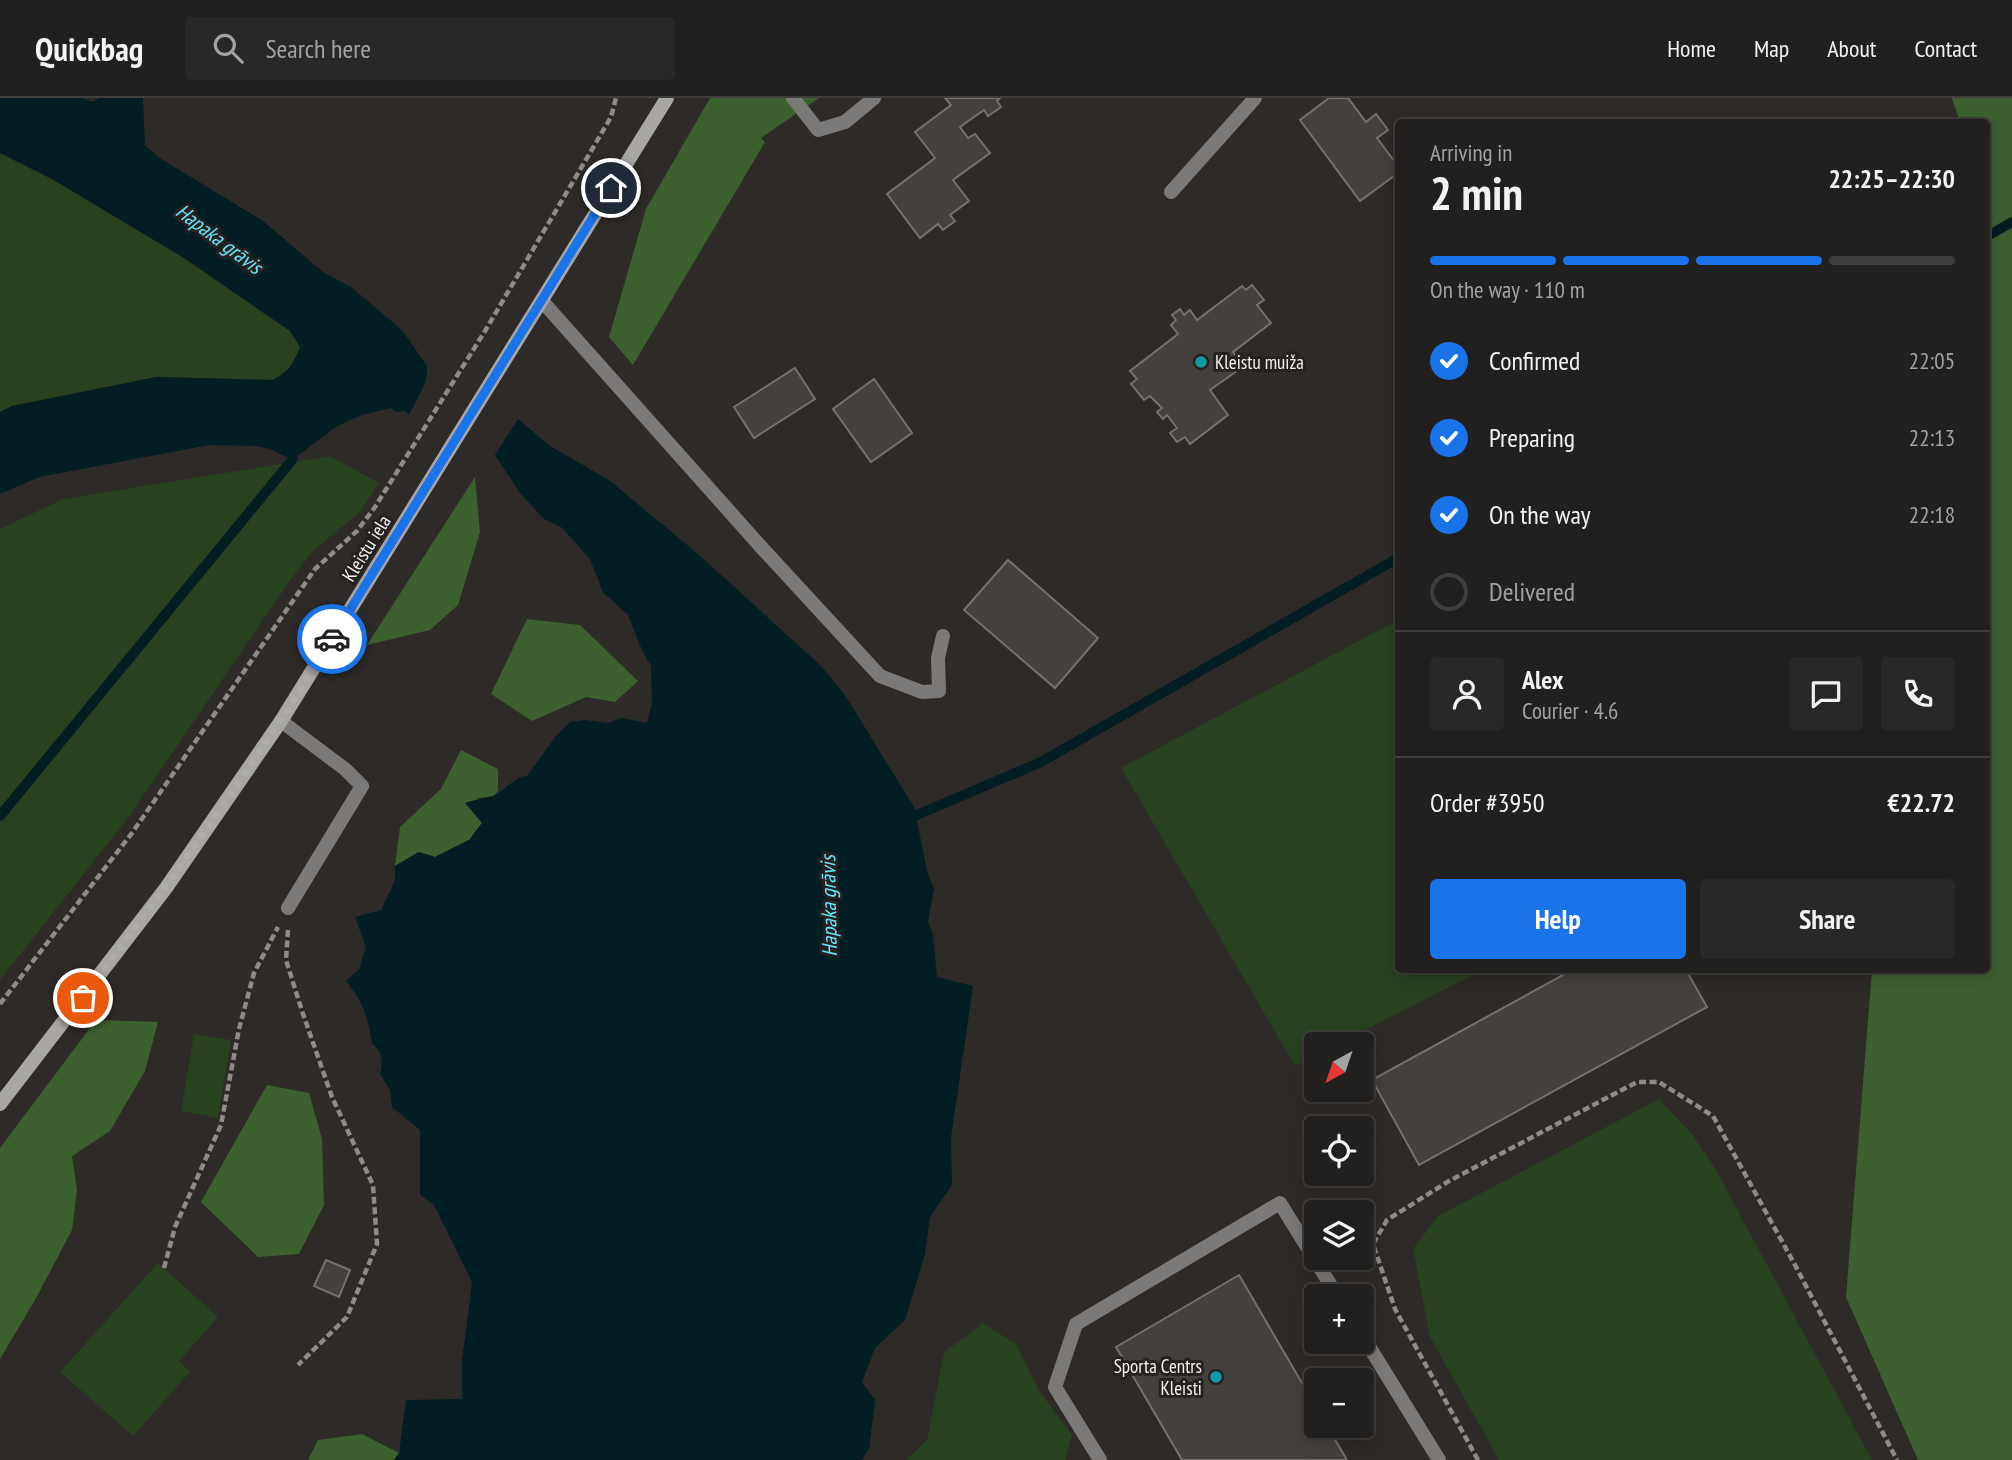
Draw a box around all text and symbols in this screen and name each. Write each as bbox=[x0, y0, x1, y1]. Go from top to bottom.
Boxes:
search box bbox=[185, 17, 675, 80]
text: Quickbag bbox=[35, 27, 143, 70]
icon: search bbox=[209, 29, 247, 67]
text: Search here bbox=[265, 32, 371, 65]
text: Home bbox=[1667, 33, 1716, 64]
text: Map bbox=[1754, 33, 1789, 64]
text: About bbox=[1827, 33, 1876, 64]
text: Contact bbox=[1914, 33, 1977, 64]
text: Arriving in bbox=[1430, 138, 1512, 167]
pin bbox=[581, 158, 641, 218]
text: 22:25–22:30 bbox=[1828, 162, 1955, 195]
text: 2 min bbox=[1430, 163, 1523, 223]
icon: home bbox=[592, 169, 630, 207]
water label: Hapaka grāvis bbox=[171, 197, 269, 281]
text: On the way · 110 m bbox=[1430, 275, 1585, 304]
icon: check bbox=[1430, 342, 1468, 380]
text: Confirmed bbox=[1489, 344, 1580, 377]
text: 22:05 bbox=[1909, 346, 1955, 375]
place label: Kleistu muiža bbox=[1215, 350, 1304, 374]
marker: Kleistu muiža bbox=[1193, 354, 1209, 370]
icon: check bbox=[1430, 419, 1468, 457]
text: Preparing bbox=[1489, 421, 1575, 454]
text: 22:13 bbox=[1909, 423, 1955, 452]
icon: check bbox=[1430, 496, 1468, 534]
text: On the way bbox=[1489, 498, 1591, 531]
text: 22:18 bbox=[1909, 500, 1955, 529]
street label: Kleistu iela bbox=[336, 510, 396, 586]
text: Delivered bbox=[1489, 575, 1575, 608]
courier bbox=[297, 604, 367, 674]
icon: car bbox=[313, 620, 351, 658]
button: person bbox=[1430, 657, 1504, 731]
button: chat bbox=[1789, 657, 1863, 731]
button: phone bbox=[1881, 657, 1955, 731]
text: Alex bbox=[1522, 663, 1563, 696]
text: Courier · 4.6 bbox=[1522, 696, 1618, 725]
text: Order #3950 bbox=[1430, 786, 1545, 819]
text: €22.72 bbox=[1887, 786, 1955, 819]
water label: Hapaka grāvis bbox=[814, 853, 843, 957]
button: Help bbox=[1430, 879, 1686, 959]
button: Share bbox=[1700, 879, 1955, 959]
pin bbox=[53, 968, 113, 1028]
icon: bag bbox=[64, 979, 102, 1017]
north arrow bbox=[1304, 1032, 1374, 1102]
map controls bbox=[1304, 1032, 1374, 1438]
button: locate bbox=[1304, 1116, 1374, 1186]
button: layers bbox=[1304, 1200, 1374, 1270]
button: + bbox=[1304, 1284, 1374, 1354]
place label: Sporta Centrs Kleisti bbox=[1114, 1354, 1202, 1400]
button: − bbox=[1304, 1368, 1374, 1438]
marker: Sporta Centrs Kleisti bbox=[1208, 1369, 1224, 1385]

